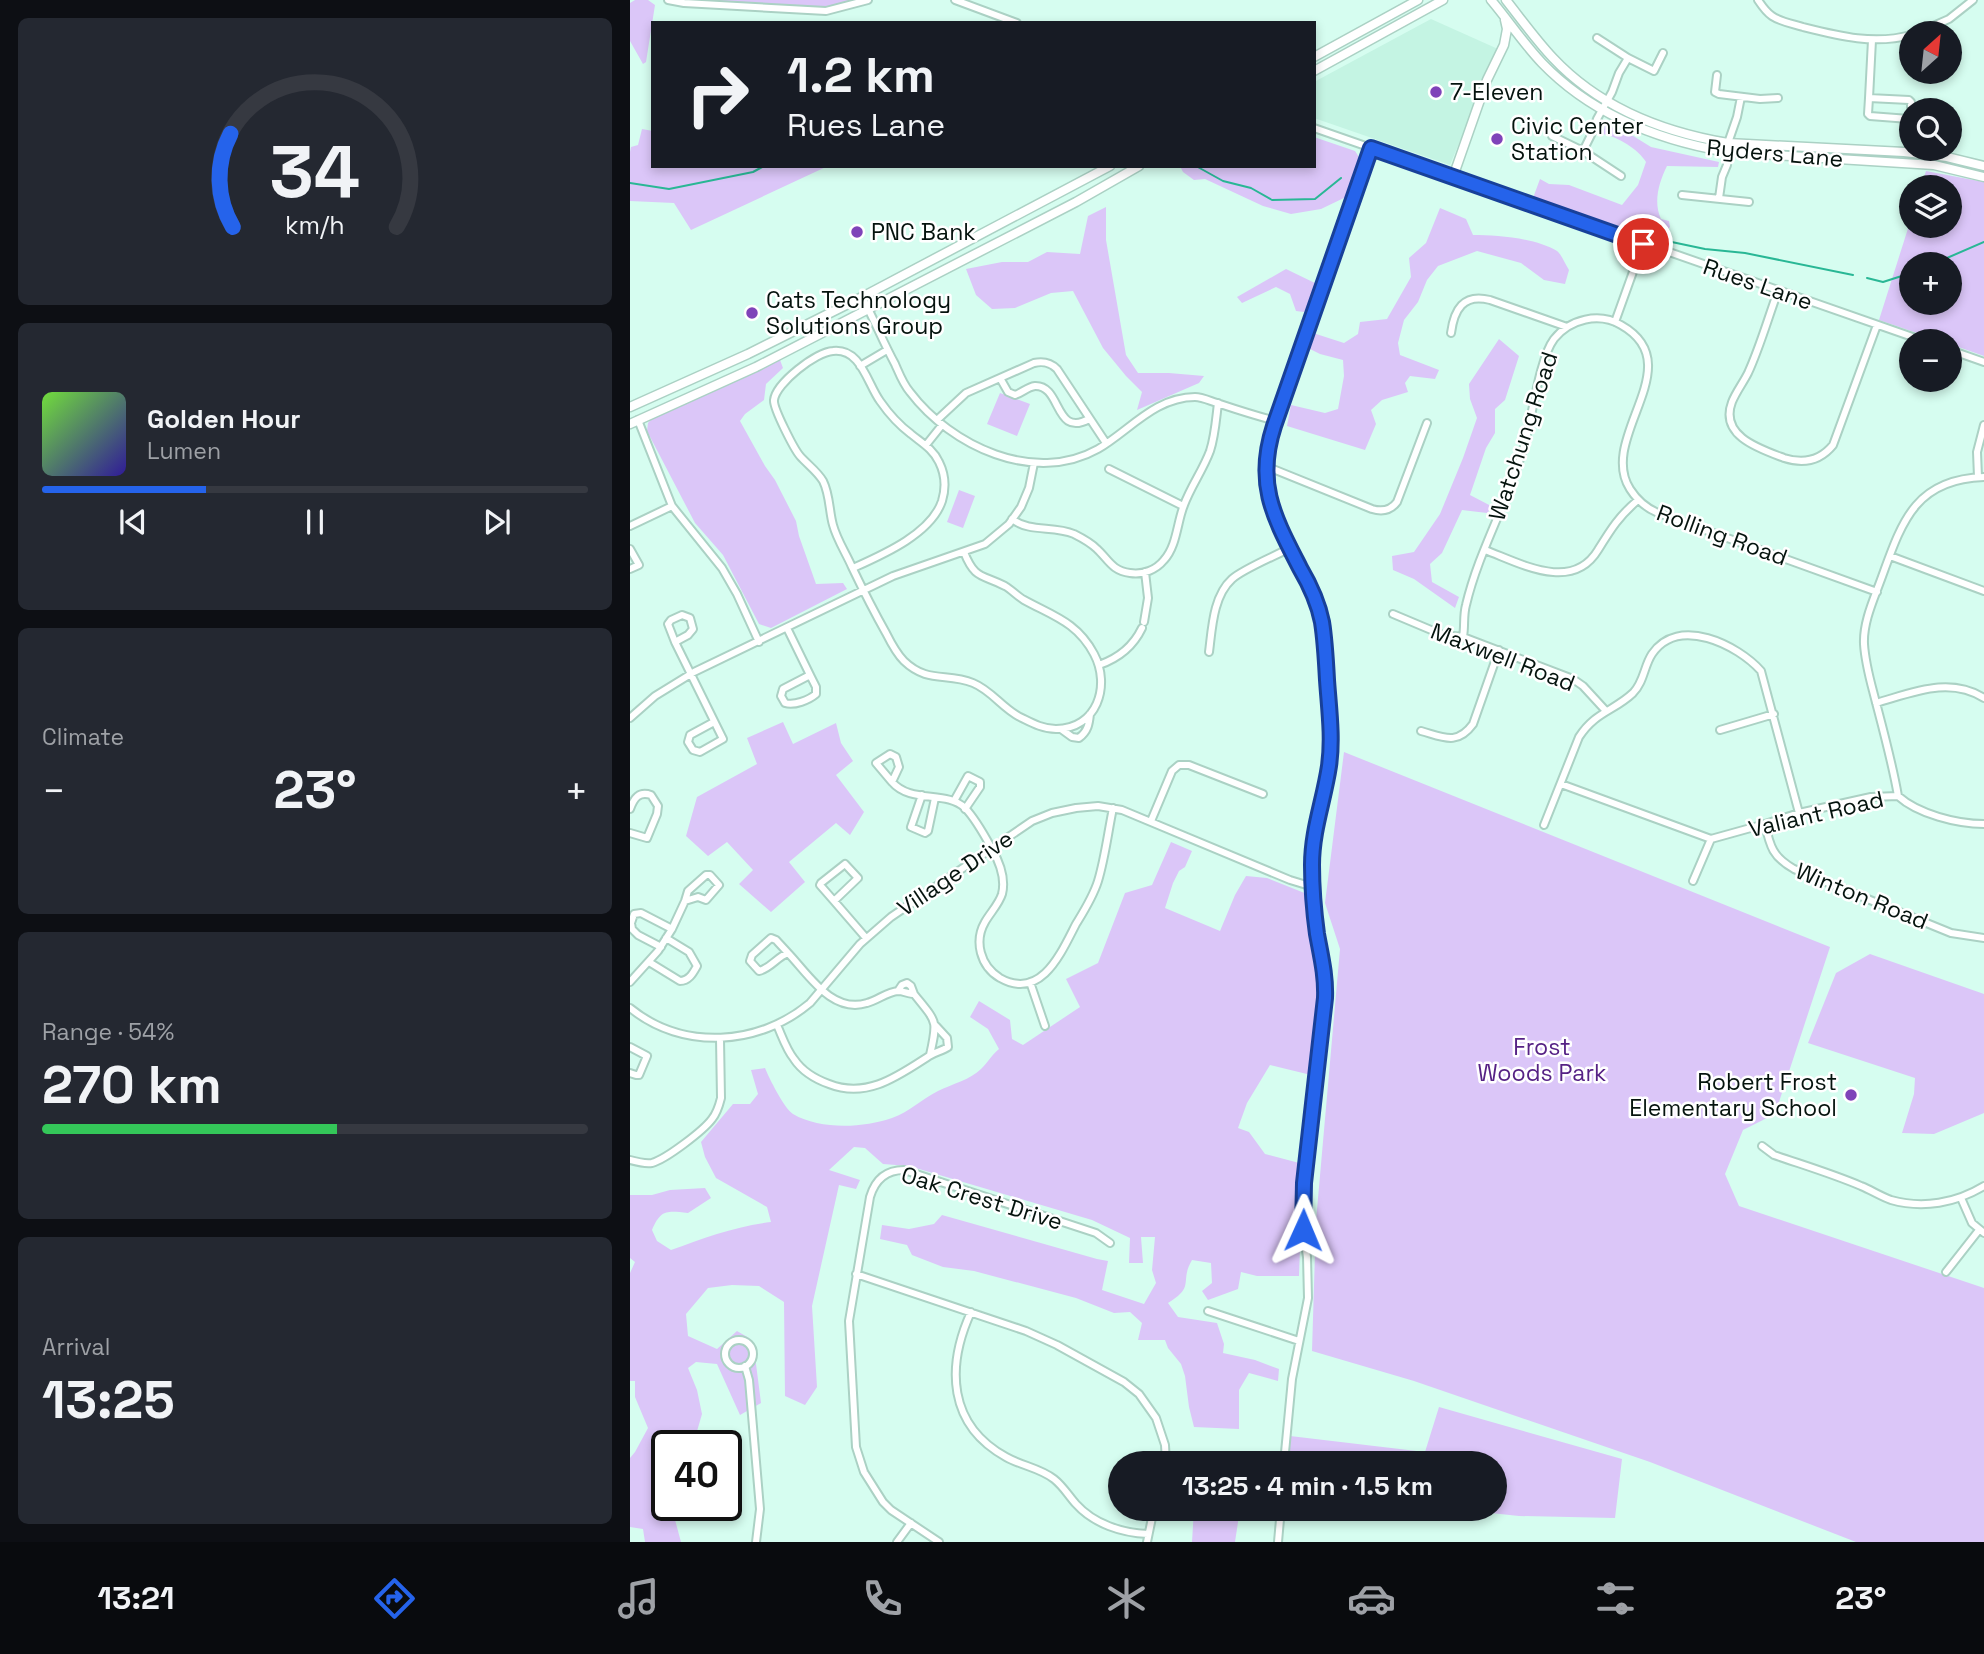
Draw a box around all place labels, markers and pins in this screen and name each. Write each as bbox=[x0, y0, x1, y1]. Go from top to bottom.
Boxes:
place label: 7-Eleven bbox=[1450, 77, 1543, 107]
marker: 7-Eleven bbox=[1428, 84, 1444, 100]
place label: Civic Center Station bbox=[1511, 111, 1644, 167]
marker: Civic Center Station bbox=[1489, 131, 1505, 147]
pin bbox=[1613, 214, 1673, 274]
place label: PNC Bank bbox=[871, 217, 976, 247]
marker: PNC Bank bbox=[849, 224, 865, 240]
place label: Cats Technology Solutions Group bbox=[766, 285, 951, 341]
marker: Cats Technology Solutions Group bbox=[744, 305, 760, 321]
place label: Robert Frost Elementary School bbox=[1629, 1067, 1837, 1123]
marker: Robert Frost Elementary School bbox=[1843, 1087, 1859, 1103]

